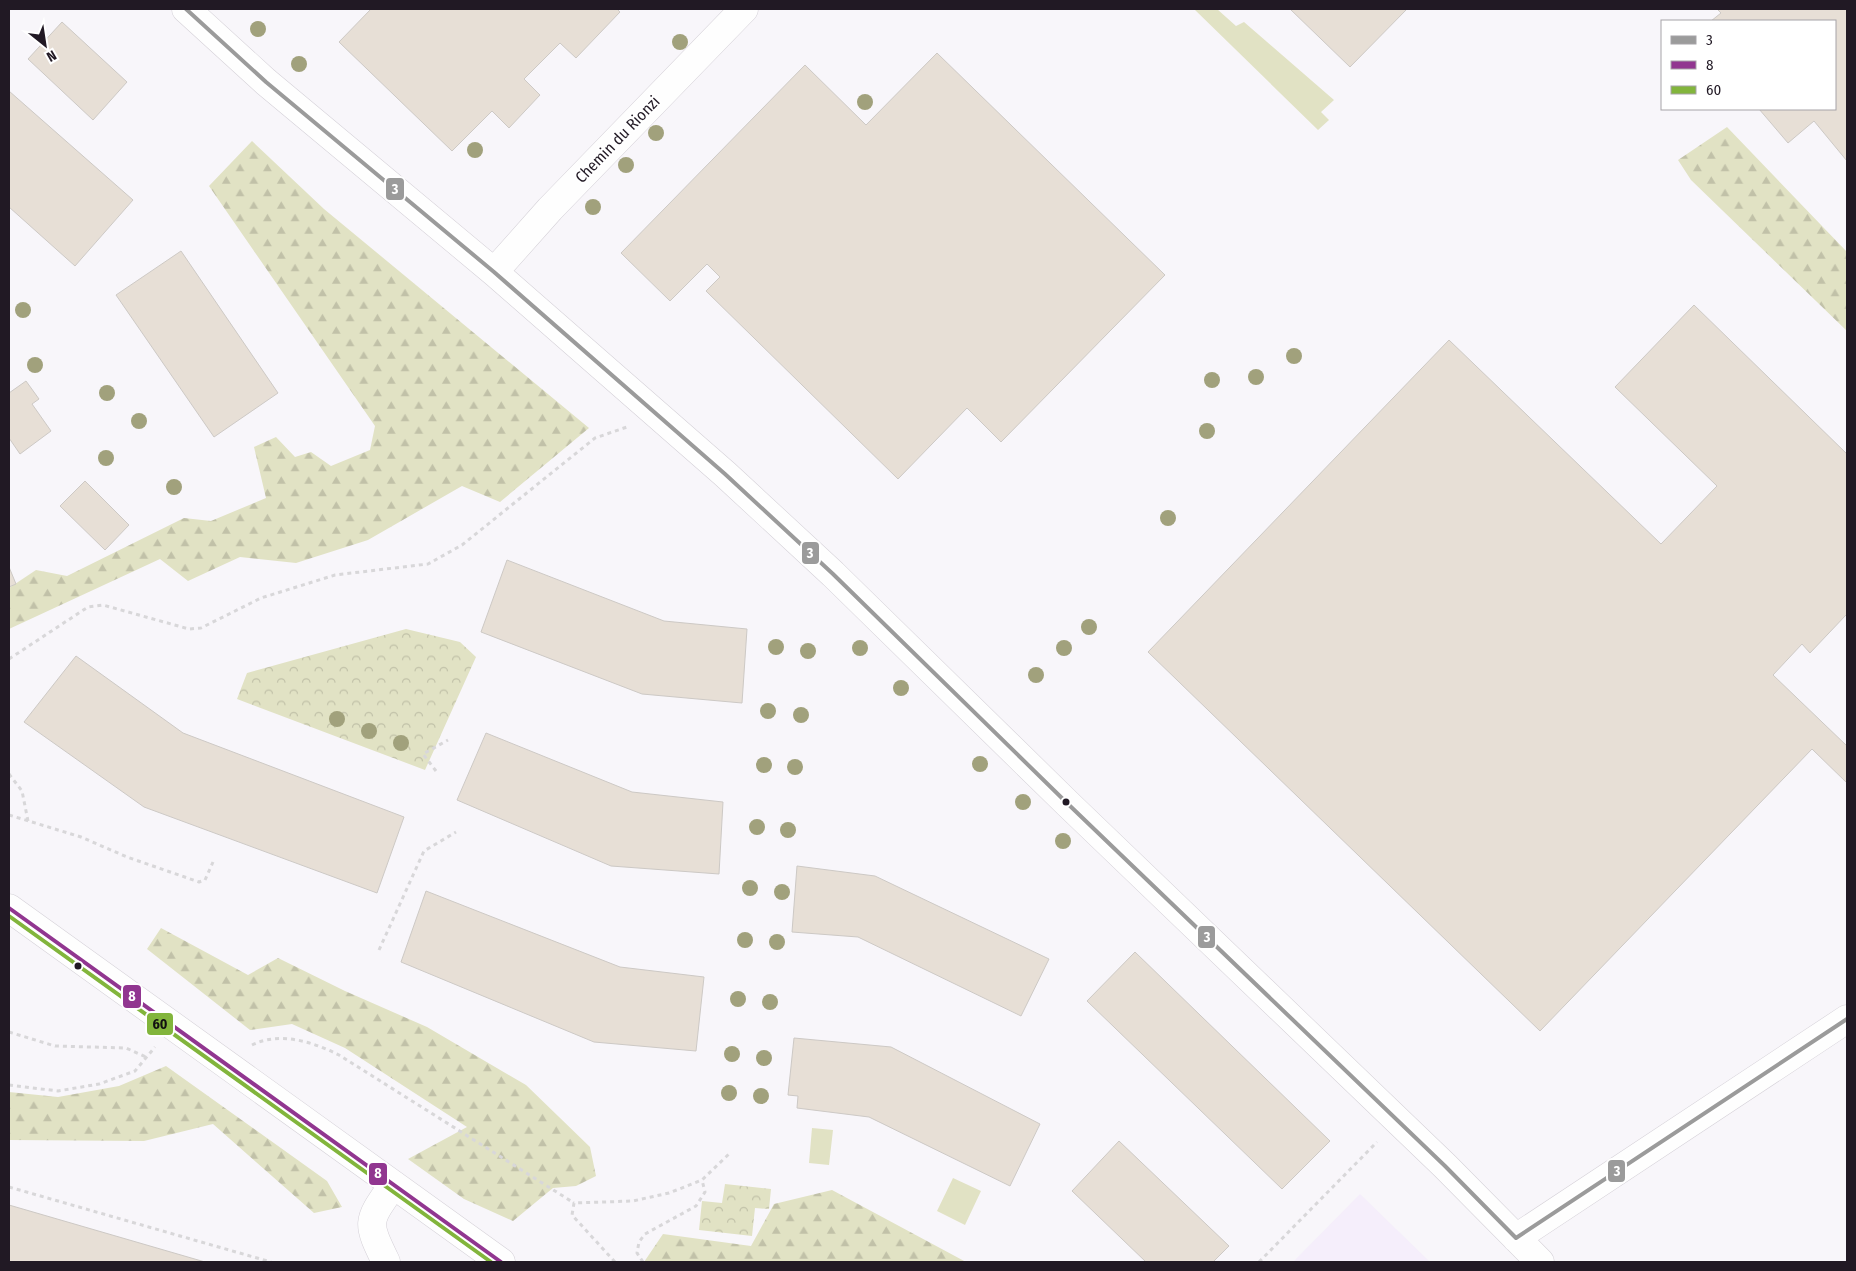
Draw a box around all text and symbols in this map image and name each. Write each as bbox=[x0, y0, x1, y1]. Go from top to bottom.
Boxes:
north arrow bbox=[20, 20, 70, 70]
legend bbox=[1661, 20, 1836, 110]
text: 3 bbox=[1706, 31, 1713, 49]
text: N bbox=[43, 46, 59, 65]
text: 8 bbox=[1706, 56, 1714, 74]
text: 60 bbox=[1706, 81, 1721, 99]
street label: Chemin du Rionzi bbox=[571, 92, 664, 187]
line badge: 3 bbox=[385, 177, 405, 201]
text: 3 bbox=[391, 181, 399, 198]
line badge: 3 bbox=[801, 541, 820, 565]
text: 3 bbox=[806, 545, 814, 562]
unlabelled marker bbox=[1061, 797, 1071, 807]
line badge: 3 bbox=[1197, 925, 1216, 949]
text: 3 bbox=[1203, 929, 1211, 946]
unlabelled marker bbox=[73, 961, 83, 971]
line badge: 8 bbox=[122, 984, 142, 1009]
text: 8 bbox=[128, 988, 136, 1005]
line badge: 60 bbox=[146, 1012, 174, 1036]
text: 60 bbox=[153, 1016, 168, 1033]
line badge: 3 bbox=[1607, 1159, 1626, 1183]
line badge: 8 bbox=[368, 1162, 388, 1186]
text: 3 bbox=[1613, 1163, 1621, 1180]
text: 8 bbox=[374, 1165, 382, 1182]

